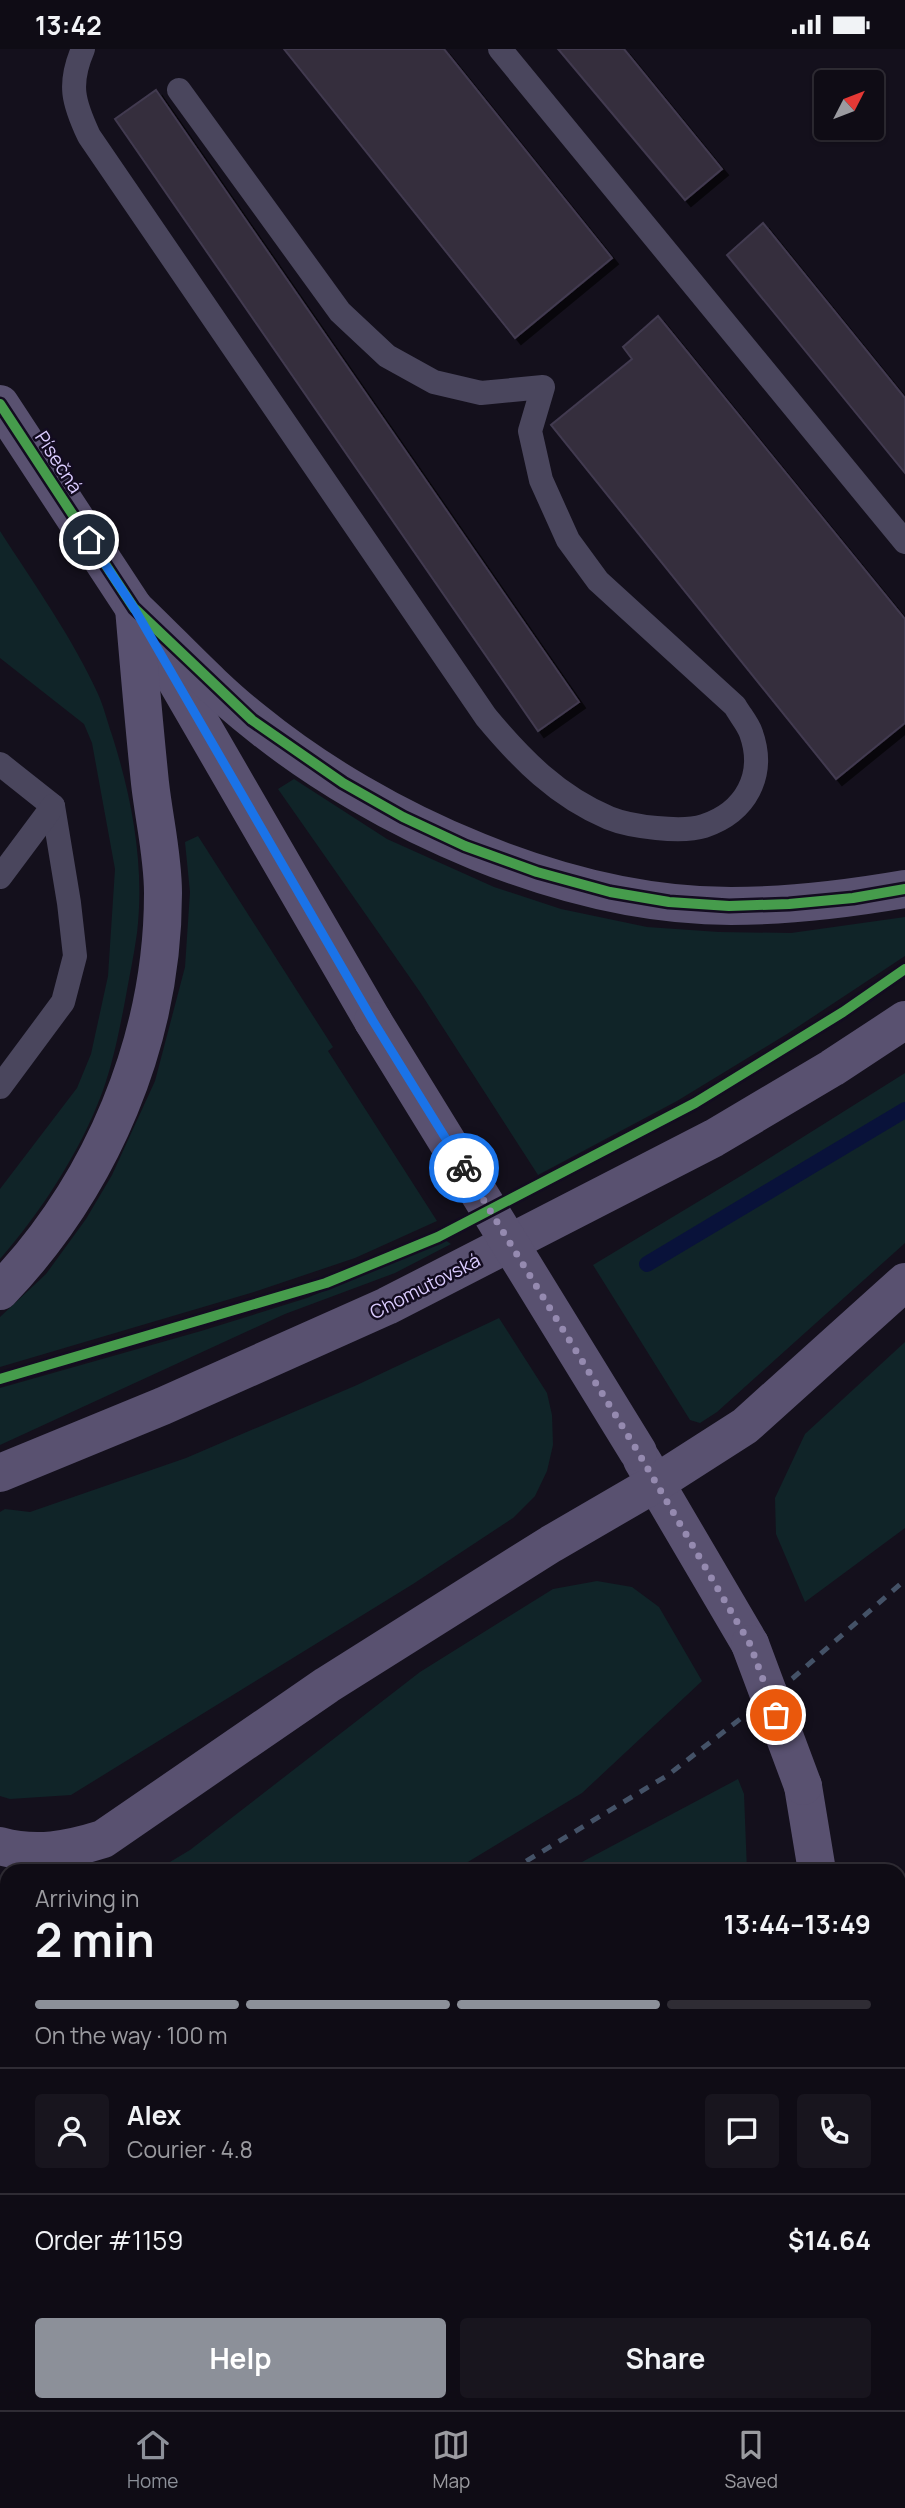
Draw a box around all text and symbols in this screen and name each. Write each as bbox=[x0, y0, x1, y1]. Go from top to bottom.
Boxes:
text: 13:42 bbox=[35, 7, 102, 43]
north arrow bbox=[814, 70, 884, 140]
map controls bbox=[814, 70, 884, 140]
street label: Písečná bbox=[29, 426, 89, 498]
pin bbox=[59, 510, 119, 570]
icon: home bbox=[70, 521, 108, 559]
courier bbox=[429, 1133, 499, 1203]
icon: bike bbox=[445, 1149, 483, 1187]
street label: Chomutovská bbox=[365, 1247, 485, 1325]
pin bbox=[746, 1685, 806, 1745]
icon: bag bbox=[757, 1696, 795, 1734]
text: Arriving in bbox=[35, 1882, 140, 1914]
text: 13:44–13:49 bbox=[724, 1906, 871, 1942]
text: 2 min bbox=[35, 1908, 155, 1971]
text: On the way · 100 m bbox=[35, 2019, 228, 2051]
button: person bbox=[35, 2094, 109, 2168]
button: chat bbox=[705, 2094, 779, 2168]
button: phone bbox=[797, 2094, 871, 2168]
text: Alex bbox=[127, 2097, 181, 2133]
text: Courier · 4.8 bbox=[127, 2133, 253, 2165]
text: Order #1159 bbox=[35, 2222, 183, 2258]
text: $14.64 bbox=[788, 2222, 871, 2258]
button: Help bbox=[35, 2318, 446, 2398]
button: Share bbox=[460, 2318, 871, 2398]
tab: Home bbox=[127, 2426, 178, 2494]
tab: Map bbox=[432, 2426, 470, 2494]
tab: Saved bbox=[724, 2426, 778, 2494]

